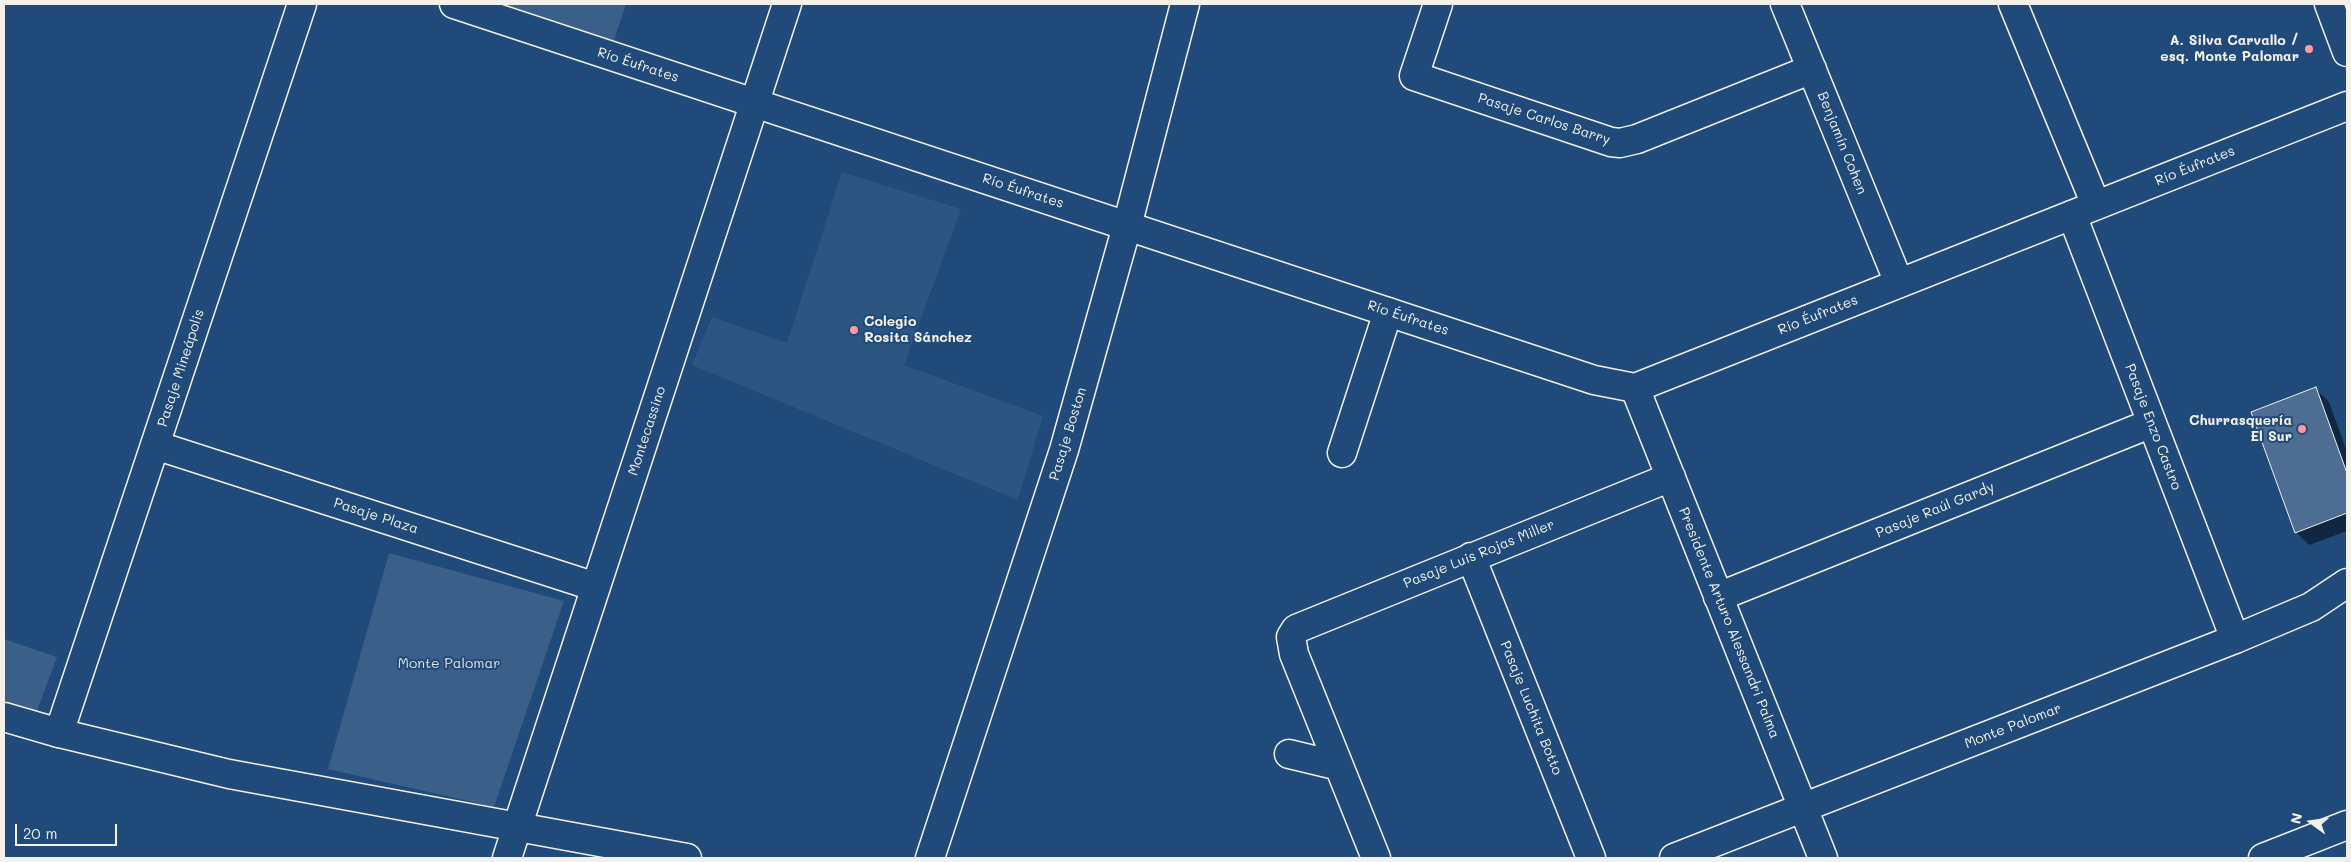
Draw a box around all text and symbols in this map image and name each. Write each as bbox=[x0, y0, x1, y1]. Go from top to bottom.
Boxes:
place label: A. Silva Carvallo / esq. Monte Palomar bbox=[2160, 33, 2299, 65]
marker: A. Silva Carvallo / esq. Monte Palomar bbox=[2303, 43, 2315, 55]
street label: Río Éufrates bbox=[595, 44, 681, 86]
street label: Benjamín Cohen bbox=[1814, 89, 1870, 197]
street label: Pasaje Carlos Barry bbox=[1476, 90, 1612, 148]
street label: Río Éufrates bbox=[2153, 142, 2237, 190]
street label: Río Éufrates bbox=[980, 170, 1066, 212]
street label: Río Éufrates bbox=[1776, 291, 1860, 339]
street label: Río Éufrates bbox=[1365, 297, 1451, 339]
street label: Pasaje Mineápolis bbox=[154, 307, 208, 429]
place label: Colegio Rosita Sánchez bbox=[864, 314, 972, 347]
marker: Colegio Rosita Sánchez bbox=[848, 324, 860, 336]
street label: Pasaje Enzo Castro bbox=[2121, 361, 2185, 493]
street label: Montecassino bbox=[625, 384, 669, 478]
street label: Pasaje Boston bbox=[1046, 385, 1090, 483]
place label: Churrasquería El Sur bbox=[2189, 413, 2292, 446]
marker: Churrasquería El Sur bbox=[2296, 423, 2308, 435]
street label: Pasaje Raúl Gardy bbox=[1873, 479, 1997, 541]
street label: Pasaje Plaza bbox=[332, 494, 420, 538]
street label: Presidente Arturo Alessandri Palma bbox=[1675, 505, 1783, 741]
street label: Pasaje Luis Rojas Miller bbox=[1401, 516, 1557, 592]
street label: Pasaje Luchita Botto bbox=[1496, 639, 1566, 777]
park label: Monte Palomar bbox=[398, 656, 500, 672]
street label: Monte Palomar bbox=[1962, 700, 2064, 752]
north arrow bbox=[2286, 797, 2336, 847]
text: N bbox=[2285, 811, 2306, 826]
scale bar bbox=[18, 814, 120, 846]
text: 20 m bbox=[23, 823, 57, 843]

